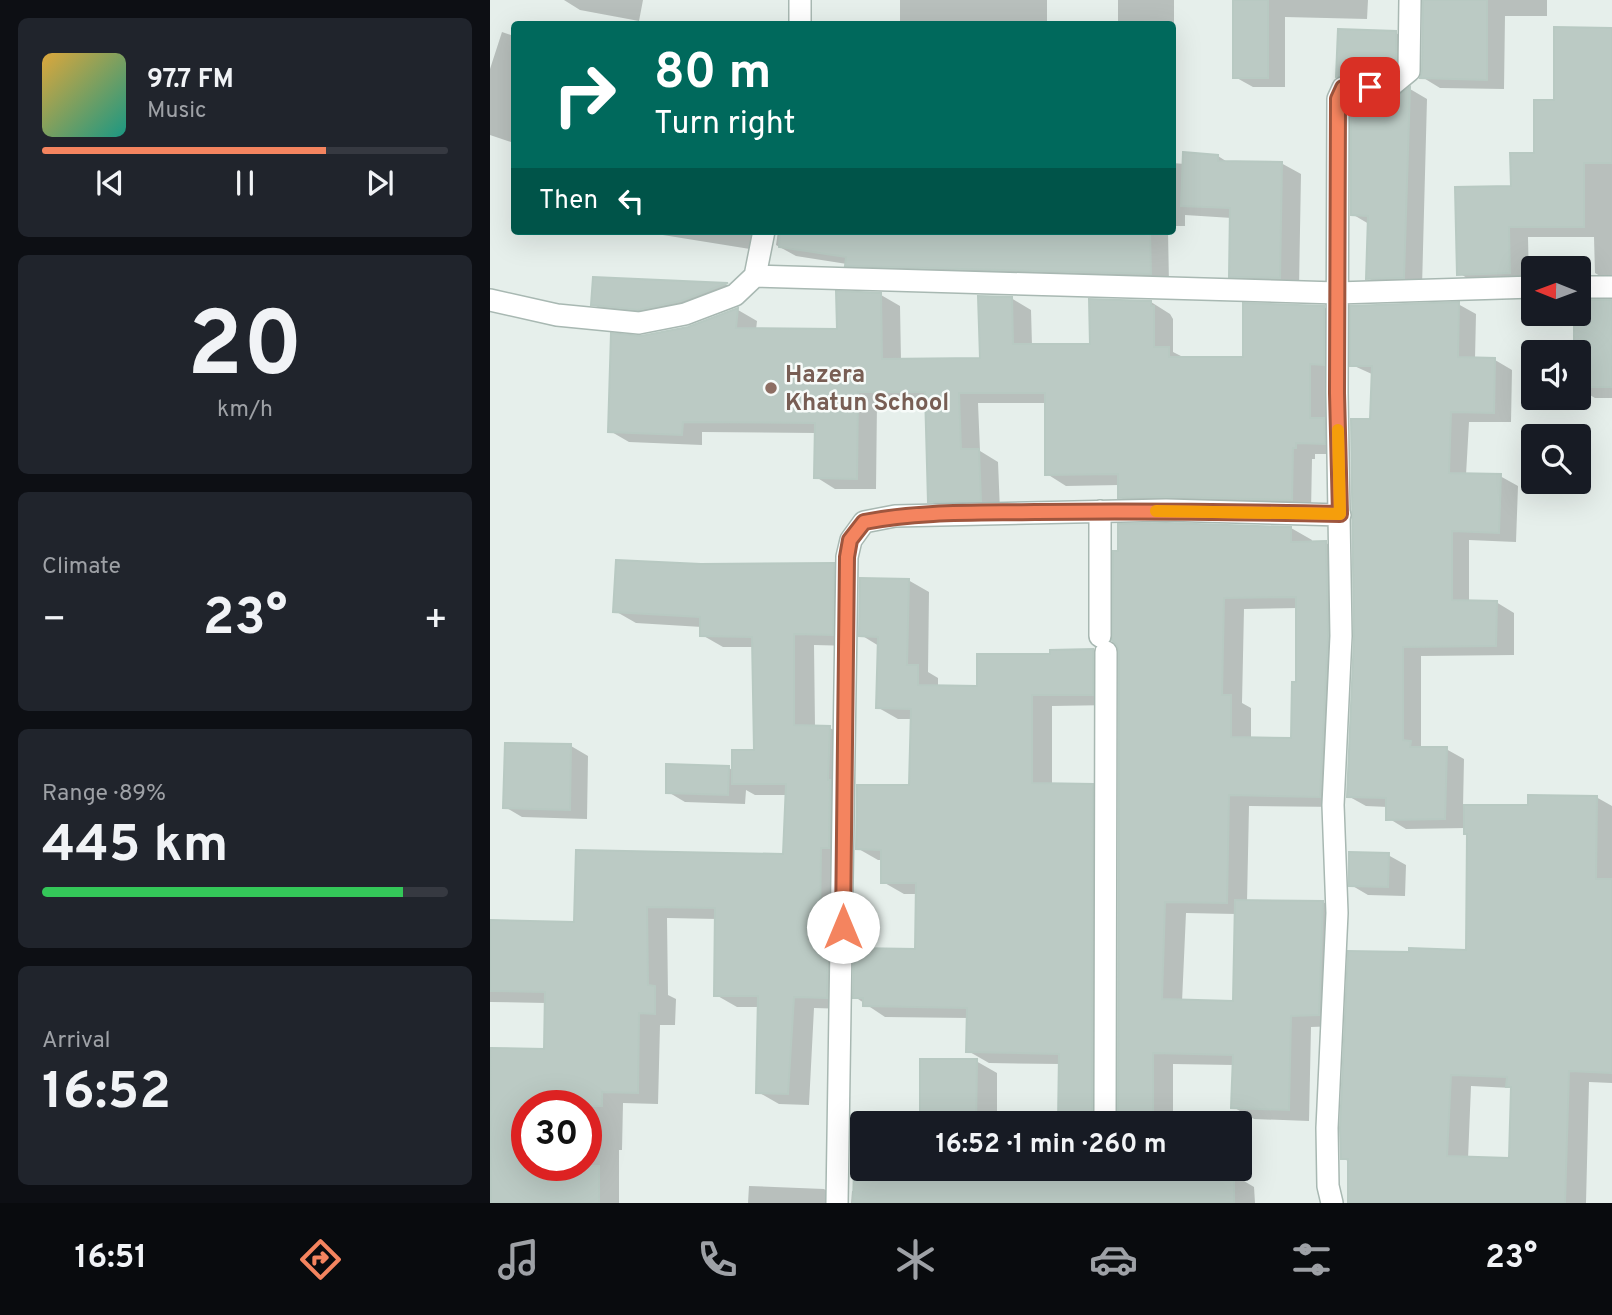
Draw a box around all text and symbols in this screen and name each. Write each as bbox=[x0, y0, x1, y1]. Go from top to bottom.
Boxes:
text: 80 m bbox=[654, 44, 771, 106]
icon: right bbox=[539, 49, 630, 140]
pin bbox=[1340, 57, 1400, 117]
text: 97.7 FM bbox=[147, 64, 234, 97]
icon: arrive bbox=[1351, 68, 1389, 106]
text: Music bbox=[147, 97, 207, 126]
text: Turn right bbox=[654, 105, 796, 145]
icon: previous bbox=[91, 164, 129, 202]
icon: pause bbox=[226, 164, 264, 202]
icon: next bbox=[361, 164, 399, 202]
icon: left bbox=[612, 182, 650, 220]
text: Then bbox=[539, 185, 598, 218]
north arrow bbox=[1521, 256, 1591, 326]
map controls bbox=[1521, 256, 1591, 494]
text: 20 bbox=[187, 293, 303, 408]
button: sound bbox=[1521, 340, 1591, 410]
place label: Hazera Khatun School bbox=[785, 361, 949, 419]
marker: Hazera Khatun School bbox=[763, 380, 779, 396]
text: km/h bbox=[217, 396, 273, 425]
button: search bbox=[1521, 424, 1591, 494]
text: Climate bbox=[42, 553, 121, 582]
text: 23° bbox=[203, 587, 287, 653]
text: − bbox=[42, 597, 67, 646]
text: + bbox=[423, 597, 448, 646]
text: Range · 89% bbox=[42, 780, 166, 809]
text: 445 km bbox=[42, 814, 228, 880]
position arrow bbox=[806, 890, 880, 964]
text: Arrival bbox=[42, 1027, 111, 1056]
text: 16:52 bbox=[42, 1061, 171, 1127]
speed limit sign: 30 bbox=[511, 1090, 602, 1181]
text: 16:52 · 1 min · 260 m bbox=[935, 1129, 1167, 1162]
icon: directions bbox=[296, 1235, 345, 1284]
icon: music bbox=[494, 1235, 543, 1284]
icon: phone bbox=[693, 1235, 742, 1284]
icon: climate bbox=[891, 1235, 940, 1284]
icon: car bbox=[1089, 1235, 1138, 1284]
icon: filters bbox=[1287, 1235, 1336, 1284]
text: 16:51 bbox=[75, 1239, 147, 1279]
text: 23° bbox=[1485, 1239, 1537, 1279]

